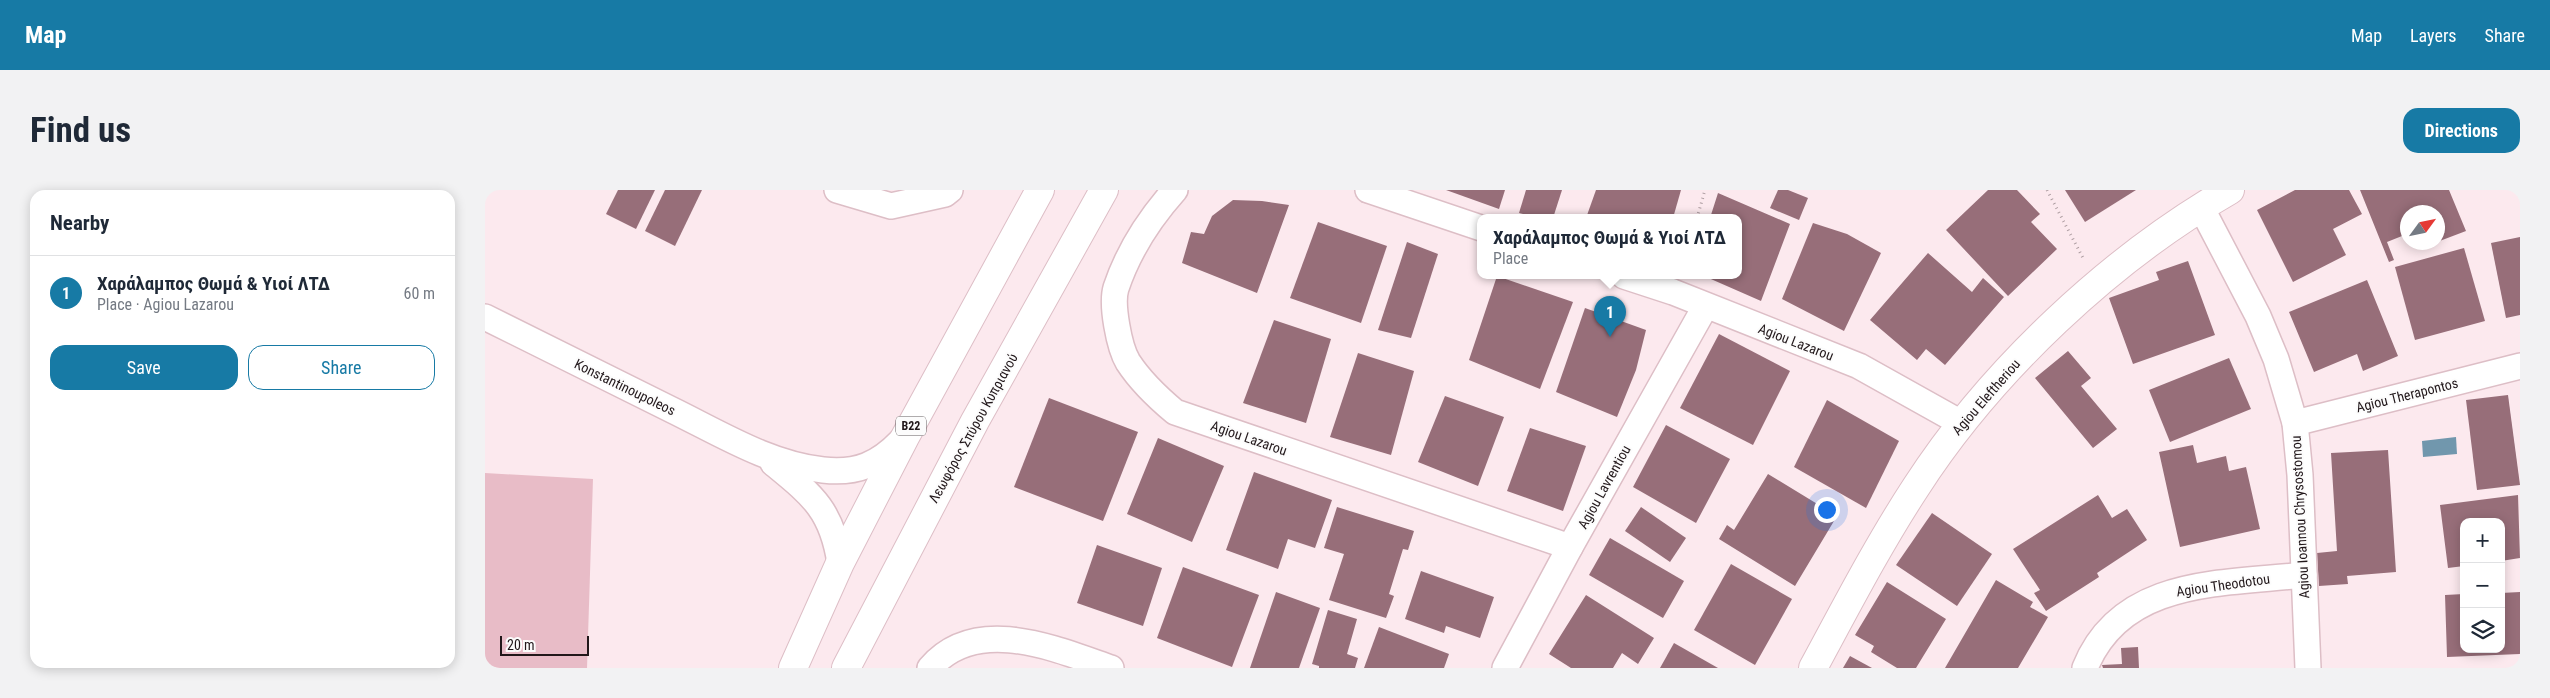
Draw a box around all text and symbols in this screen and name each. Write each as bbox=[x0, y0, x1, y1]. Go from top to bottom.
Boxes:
text: Map bbox=[25, 21, 66, 49]
text: Map bbox=[2351, 25, 2382, 46]
text: Layers bbox=[2410, 25, 2457, 46]
text: Share bbox=[2485, 25, 2525, 46]
button: Directions bbox=[2403, 108, 2520, 153]
text: Find us bbox=[30, 110, 131, 151]
north arrow bbox=[2400, 205, 2445, 250]
text: Nearby bbox=[50, 211, 109, 235]
popup bbox=[1477, 214, 1742, 279]
text: Χαράλαμπος Θωμά & Υιοί ΛΤΔ bbox=[1493, 226, 1726, 249]
text: Place bbox=[1493, 249, 1528, 268]
text: Χαράλαμπος Θωμά & Υιοί ΛΤΔ bbox=[97, 272, 330, 295]
text: 1 bbox=[62, 284, 70, 303]
text: 60 m bbox=[403, 284, 435, 303]
text: Place · Agiou Lazarou bbox=[97, 295, 234, 314]
pin: 1 bbox=[1594, 296, 1626, 337]
street label: Agiou Lazarou bbox=[1756, 320, 1836, 364]
button: Save bbox=[50, 345, 238, 390]
button: Share bbox=[248, 345, 435, 390]
street label: Λεωφόρος Σπύρου Κυπριανού bbox=[925, 350, 1022, 506]
street label: Konstantinoupoleos bbox=[572, 356, 678, 418]
street label: Agiou Eleftheriou bbox=[1949, 356, 2023, 438]
street label: Agiou Therapontos bbox=[2354, 375, 2460, 415]
road number: B22 bbox=[896, 417, 926, 436]
street label: Agiou Lazarou bbox=[1209, 418, 1289, 458]
street label: Agiou Ioannou Chrysostomou bbox=[2288, 435, 2312, 599]
street label: Agiou Lavrentiou bbox=[1574, 442, 1634, 532]
your location bbox=[1814, 497, 1840, 523]
map controls bbox=[2460, 518, 2505, 653]
button: + bbox=[2460, 518, 2505, 563]
button: − bbox=[2460, 563, 2505, 608]
street label: Agiou Theodotou bbox=[2175, 571, 2271, 599]
button: layers bbox=[2460, 608, 2505, 653]
scale bar bbox=[500, 633, 589, 656]
text: 20 m bbox=[507, 637, 535, 653]

